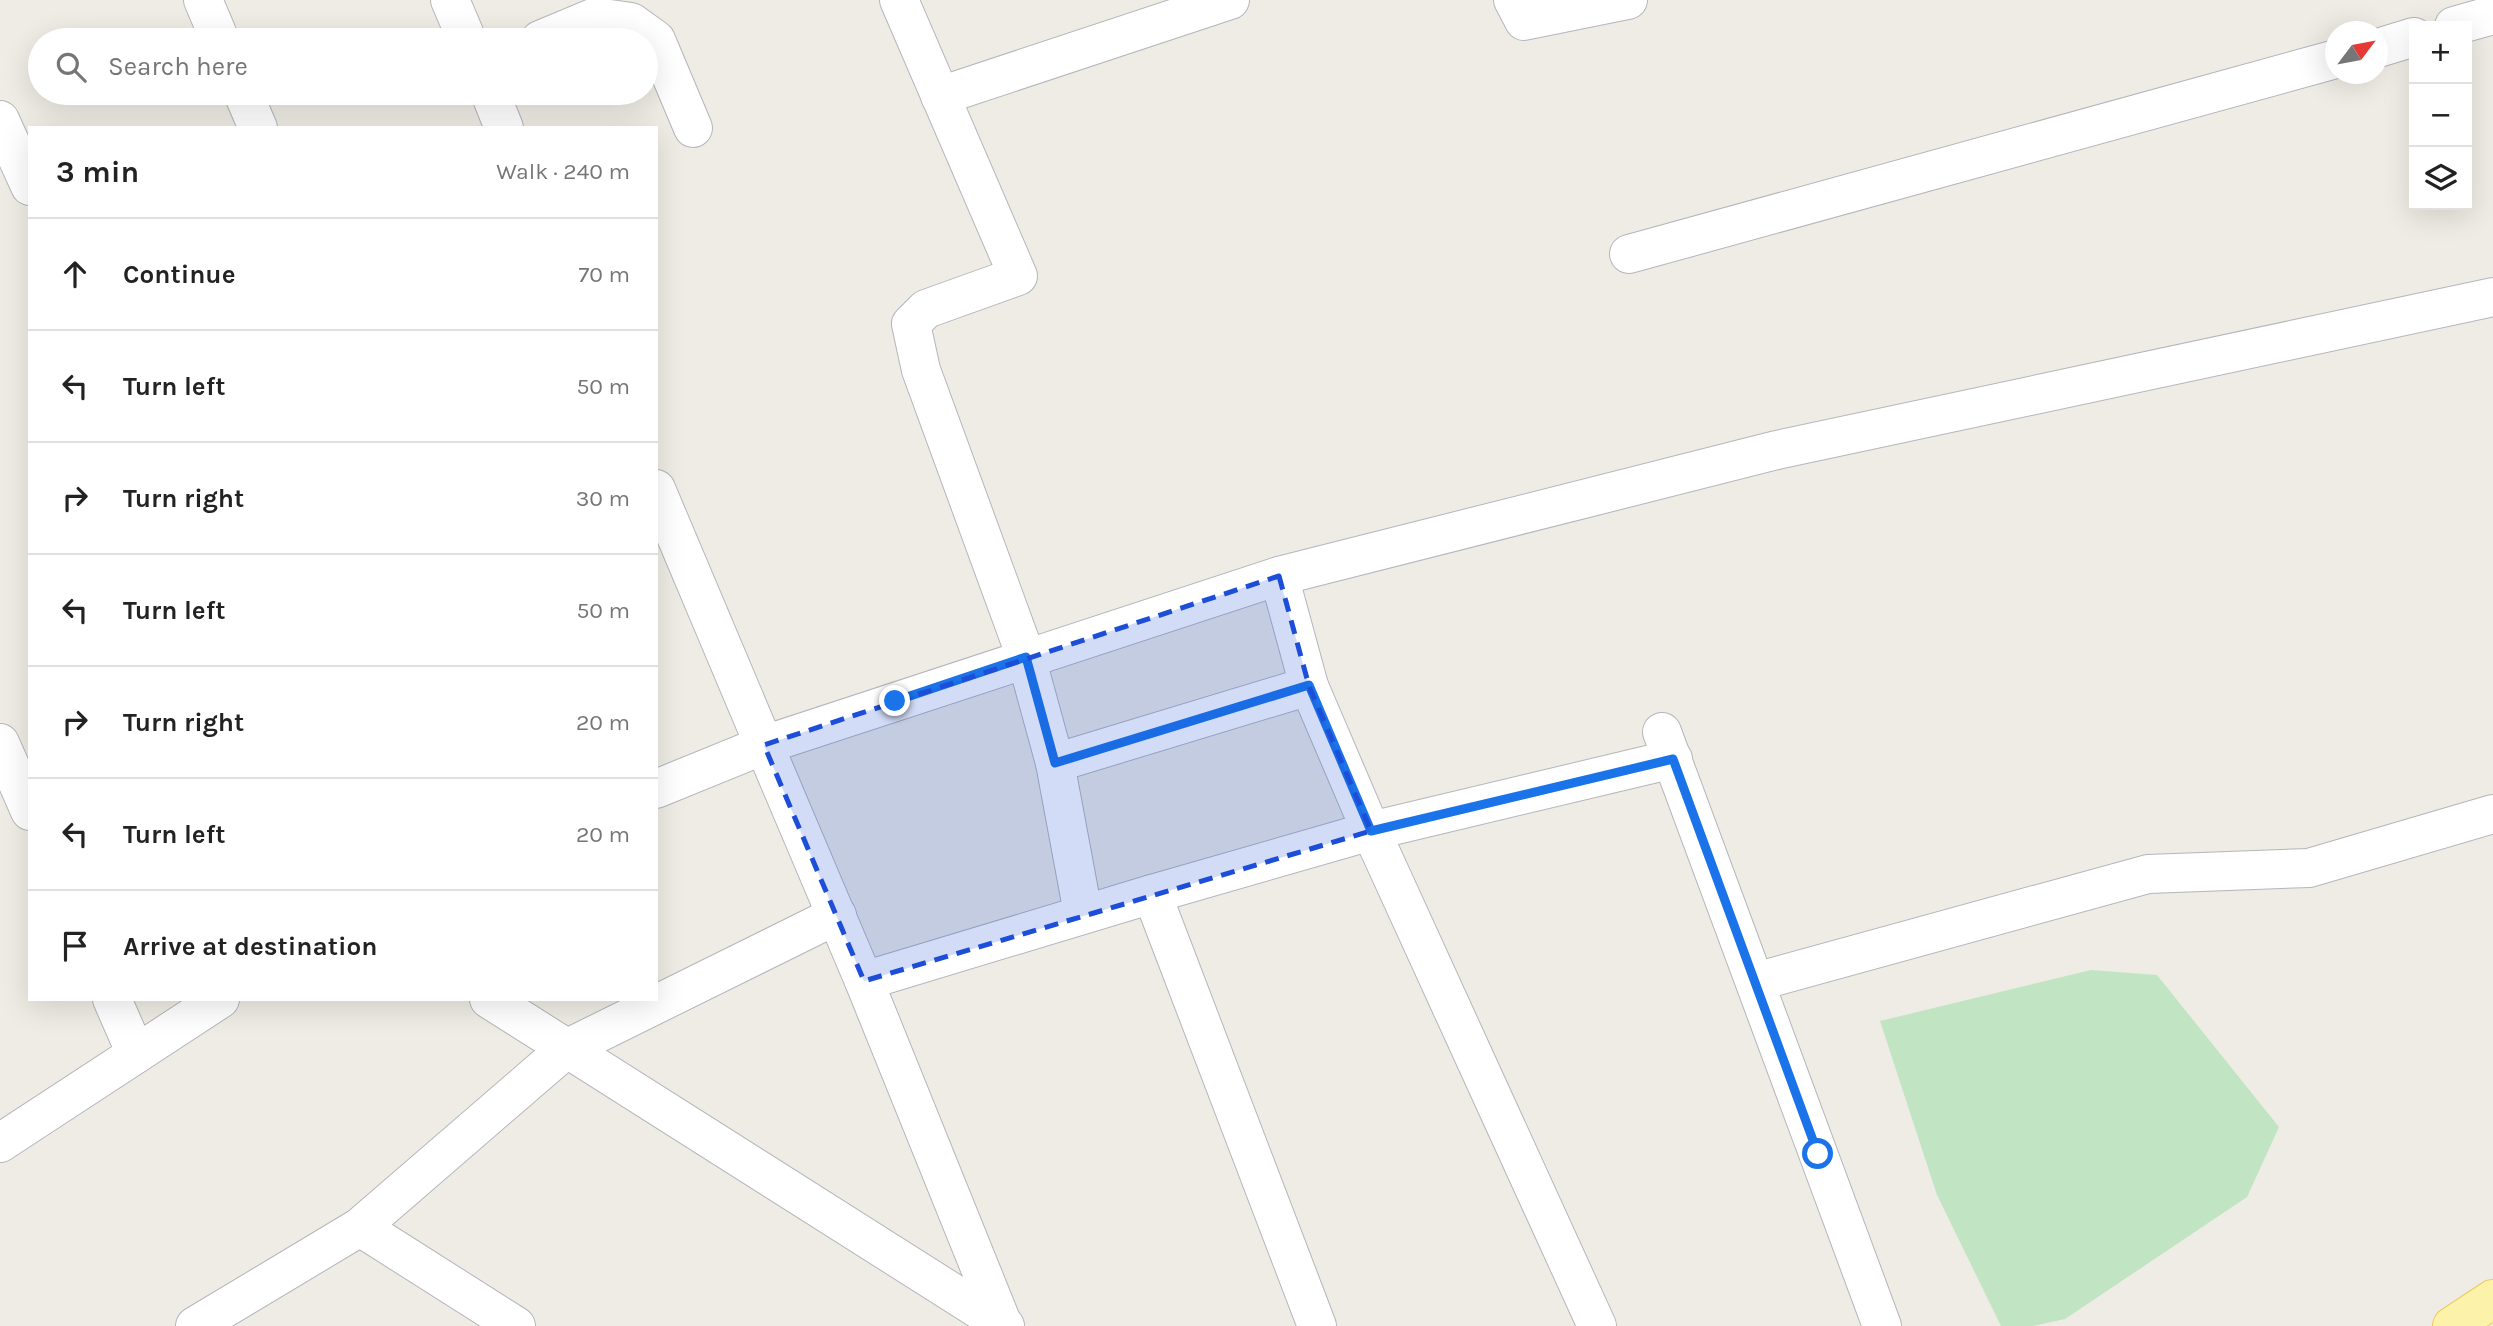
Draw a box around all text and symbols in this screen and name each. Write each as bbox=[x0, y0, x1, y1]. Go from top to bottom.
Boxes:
north arrow bbox=[2325, 21, 2388, 84]
map controls bbox=[2409, 21, 2472, 210]
button: + bbox=[2409, 21, 2472, 84]
search box bbox=[28, 28, 658, 105]
icon: search bbox=[52, 48, 90, 86]
text: Search here bbox=[108, 51, 248, 82]
button: − bbox=[2409, 84, 2472, 147]
button: layers bbox=[2409, 147, 2472, 210]
text: 3 min bbox=[56, 154, 139, 190]
text: Walk · 240 m bbox=[496, 158, 630, 185]
icon: ahead bbox=[56, 255, 94, 293]
text: Continue bbox=[123, 259, 235, 290]
text: 70 m bbox=[579, 261, 630, 288]
icon: left bbox=[56, 367, 94, 405]
text: Turn left bbox=[123, 371, 225, 402]
text: 50 m bbox=[576, 373, 630, 400]
icon: right bbox=[56, 479, 94, 517]
text: Turn right bbox=[123, 483, 244, 514]
text: 30 m bbox=[576, 485, 630, 512]
icon: left bbox=[56, 591, 94, 629]
text: Turn left bbox=[123, 595, 225, 626]
text: 50 m bbox=[576, 597, 630, 624]
route end bbox=[879, 685, 910, 716]
icon: right bbox=[56, 703, 94, 741]
text: Turn right bbox=[123, 707, 244, 738]
text: 20 m bbox=[576, 709, 630, 736]
icon: left bbox=[56, 815, 94, 853]
text: Turn left bbox=[123, 819, 225, 850]
text: 20 m bbox=[576, 821, 630, 848]
icon: arrive bbox=[56, 927, 94, 965]
text: Arrive at destination bbox=[123, 931, 377, 962]
route start bbox=[1802, 1138, 1833, 1169]

